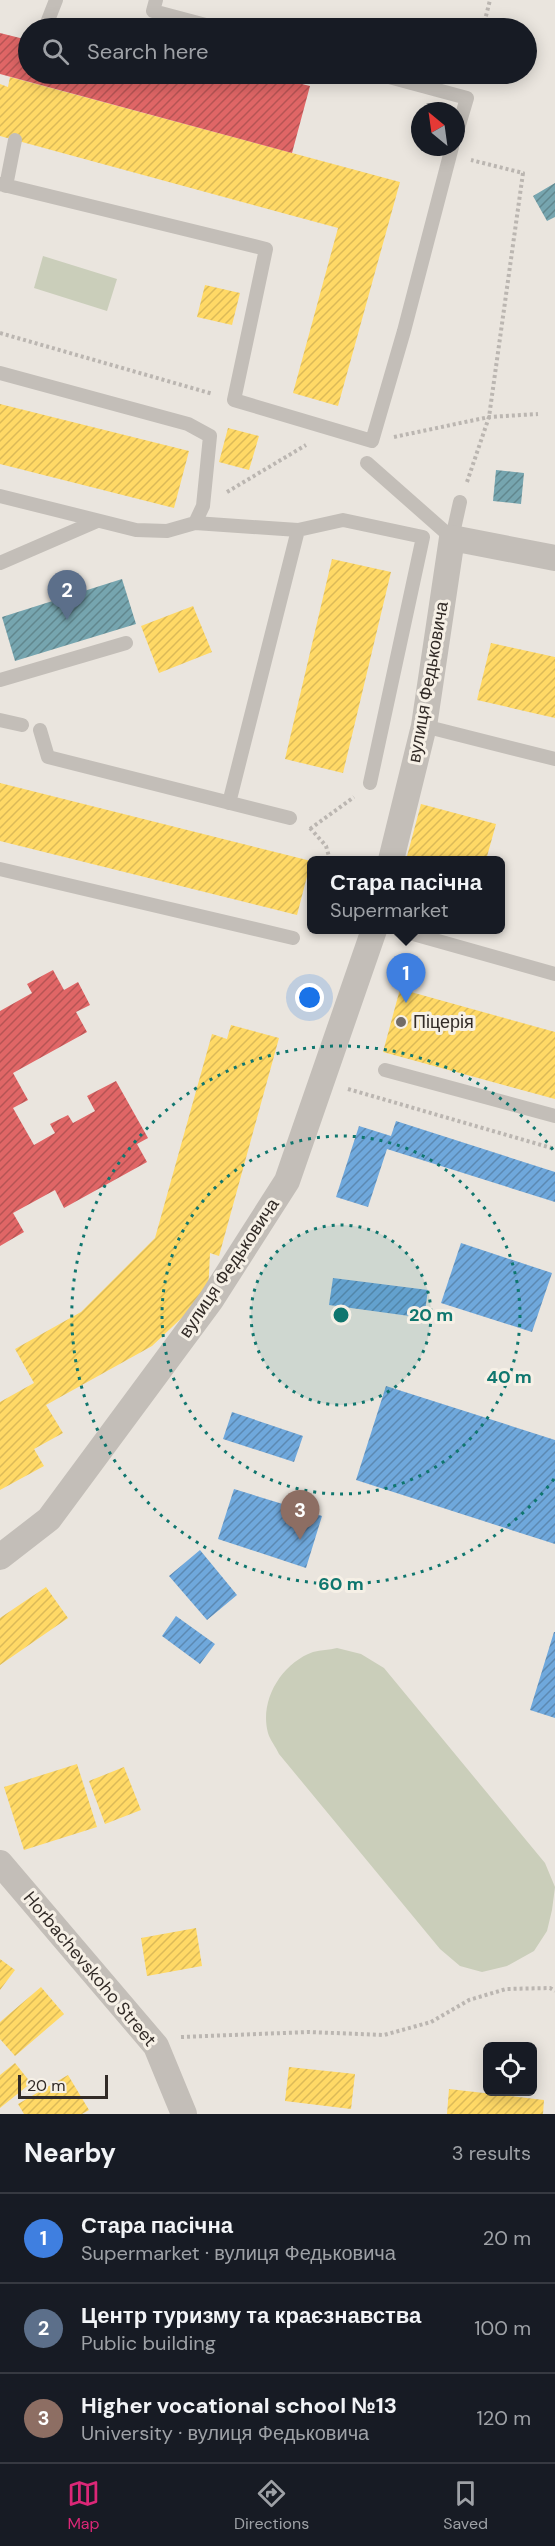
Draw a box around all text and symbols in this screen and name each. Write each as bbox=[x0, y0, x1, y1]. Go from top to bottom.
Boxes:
search box bbox=[18, 18, 537, 84]
icon: search bbox=[39, 35, 72, 68]
text: Search here bbox=[87, 37, 208, 66]
north arrow bbox=[411, 102, 465, 156]
pin: 2 bbox=[48, 570, 86, 620]
street label: вулиця Федьковича bbox=[402, 598, 454, 765]
popup bbox=[307, 856, 505, 934]
text: Стара пасічна bbox=[330, 868, 482, 897]
text: Supermarket bbox=[330, 897, 449, 923]
pin: 1 bbox=[386, 954, 426, 1003]
your location bbox=[295, 983, 324, 1012]
place label: Піцерія bbox=[413, 1010, 474, 1034]
marker: Піцерія bbox=[394, 1015, 408, 1029]
street label: вулиця Федьковича bbox=[173, 1193, 285, 1342]
text: 20 m bbox=[409, 1303, 453, 1327]
centre of rings bbox=[331, 1305, 351, 1325]
text: 40 m bbox=[486, 1365, 532, 1389]
pin: 3 bbox=[280, 1490, 320, 1540]
text: 60 m bbox=[318, 1572, 364, 1596]
street label: Horbachevskoho Street bbox=[18, 1887, 162, 2051]
map controls bbox=[483, 2042, 537, 2096]
button: locate bbox=[483, 2042, 537, 2096]
scale bar bbox=[18, 2072, 108, 2100]
text: 20 m bbox=[27, 2075, 66, 2096]
text: Nearby bbox=[24, 2136, 116, 2170]
text: 3 results bbox=[452, 2140, 531, 2166]
text: Стара пасічна bbox=[81, 2211, 233, 2240]
text: 1 bbox=[40, 2225, 47, 2251]
text: 20 m bbox=[483, 2225, 531, 2251]
text: Supermarket · вулиця Федьковича bbox=[81, 2240, 396, 2266]
text: Центр туризму та краєзнавства bbox=[81, 2301, 421, 2330]
text: 2 bbox=[38, 2315, 49, 2341]
text: 100 m bbox=[474, 2315, 531, 2341]
text: Public building bbox=[81, 2330, 216, 2356]
text: Higher vocational school №13 bbox=[81, 2391, 397, 2420]
text: 3 bbox=[37, 2405, 50, 2431]
text: 120 m bbox=[477, 2405, 531, 2431]
text: University · вулиця Федьковича bbox=[81, 2420, 369, 2446]
tab: Map bbox=[67, 2477, 100, 2534]
tab: Directions bbox=[234, 2477, 309, 2534]
tab: Saved bbox=[443, 2477, 488, 2534]

